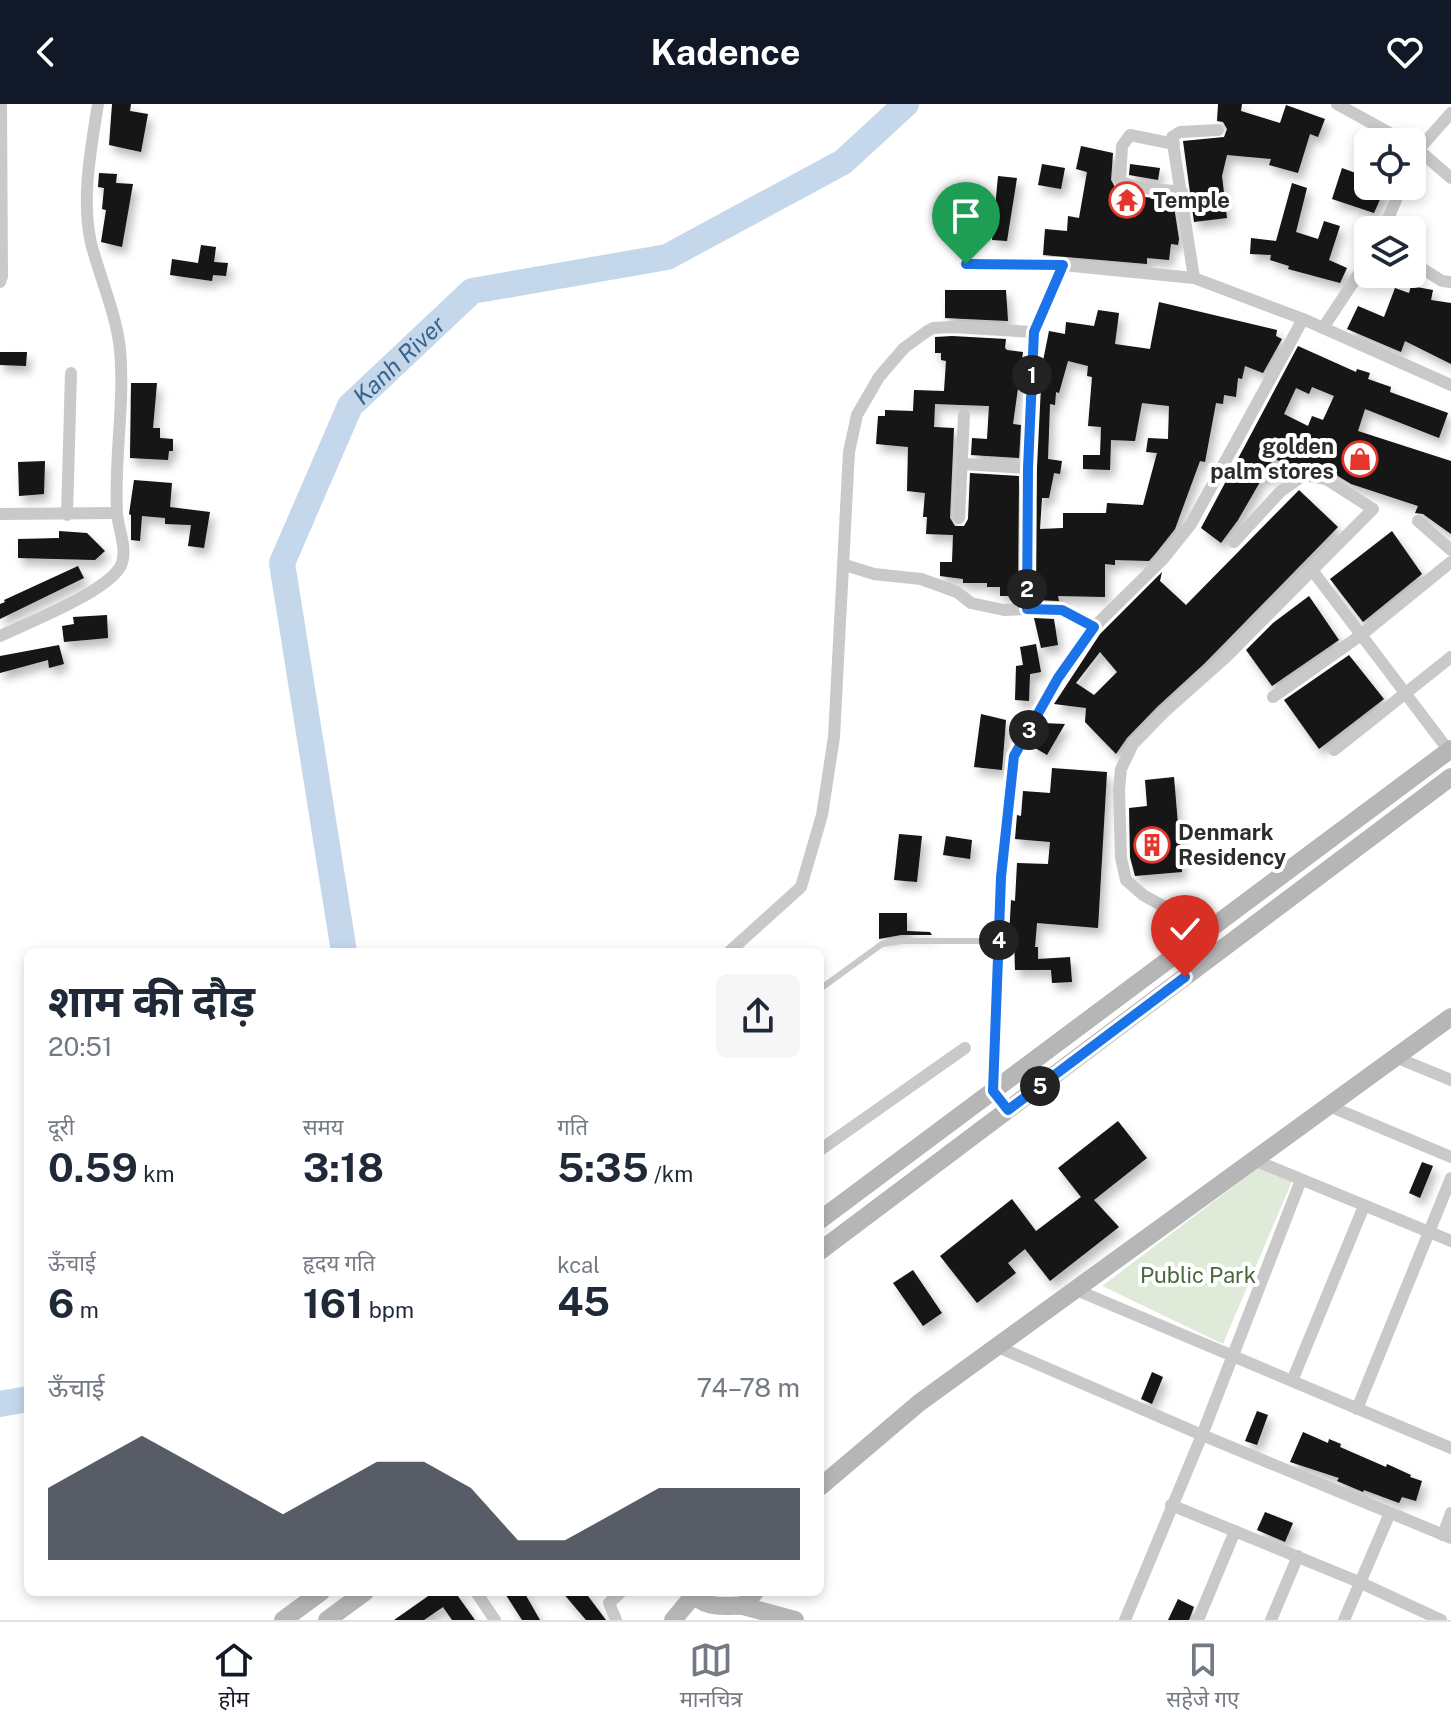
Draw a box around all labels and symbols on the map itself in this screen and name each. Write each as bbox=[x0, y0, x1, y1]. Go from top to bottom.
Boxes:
temple icon: Temple bbox=[1108, 181, 1146, 219]
pin bbox=[932, 182, 1000, 264]
place label: Temple bbox=[1153, 187, 1230, 213]
water label: Kanh River bbox=[347, 309, 451, 410]
pin: 1 bbox=[1012, 355, 1052, 395]
place label: golden palm stores bbox=[1210, 433, 1334, 484]
shop icon: golden palm stores bbox=[1341, 440, 1379, 478]
pin: 2 bbox=[1007, 569, 1047, 609]
pin: 3 bbox=[1009, 710, 1049, 750]
place label: Denmark Residency bbox=[1178, 819, 1287, 870]
building icon: Denmark Residency bbox=[1133, 826, 1171, 864]
pin bbox=[1151, 895, 1219, 977]
pin: 4 bbox=[979, 920, 1019, 960]
pin: 5 bbox=[1020, 1066, 1060, 1106]
park label: Public Park bbox=[1140, 1262, 1256, 1288]

